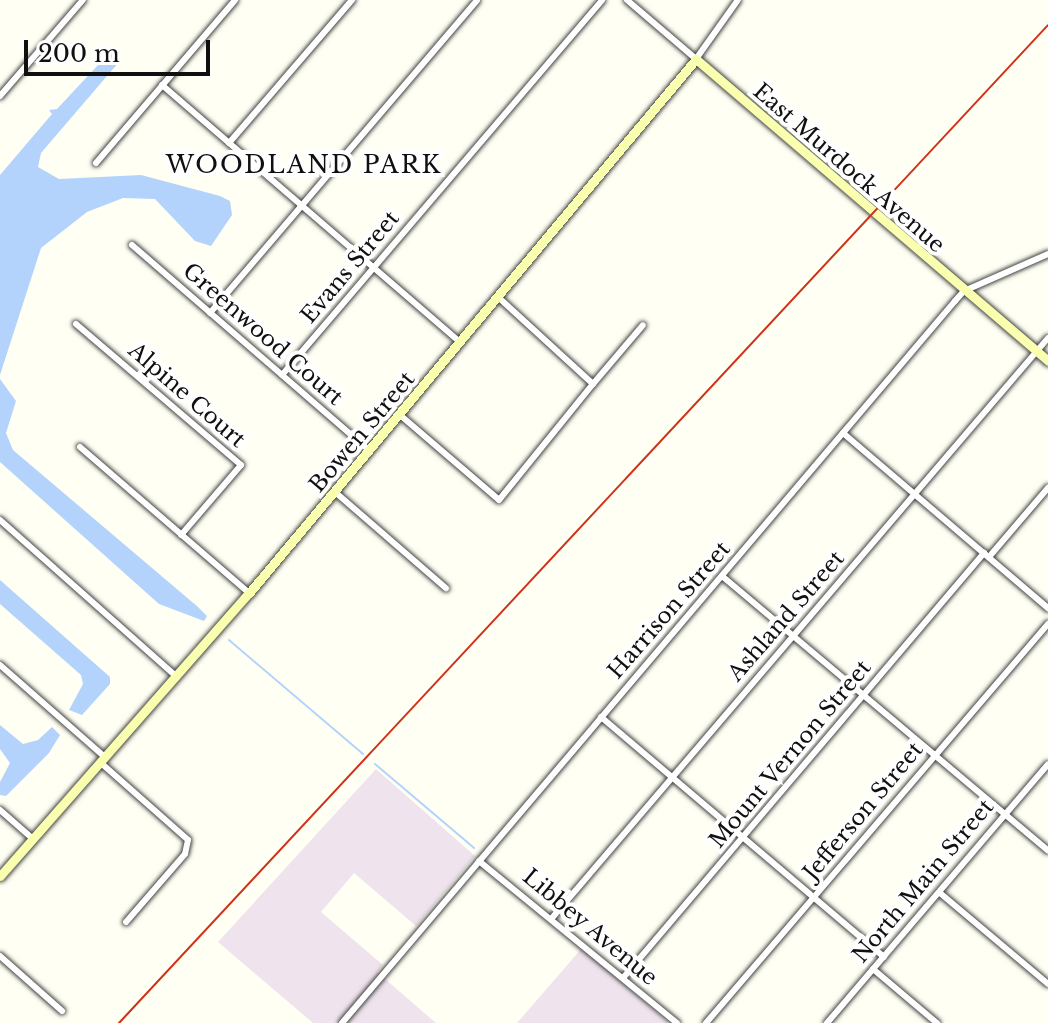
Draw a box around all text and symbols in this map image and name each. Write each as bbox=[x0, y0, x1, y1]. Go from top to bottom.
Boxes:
scale bar bbox=[28, 24, 214, 74]
text: 200 m bbox=[38, 39, 120, 68]
street label: East Murdock Avenue bbox=[748, 77, 950, 259]
district label: WOODLAND PARK bbox=[166, 151, 442, 179]
street label: Evans Street bbox=[295, 205, 405, 329]
street label: Greenwood Court bbox=[178, 257, 348, 411]
street label: Alpine Court bbox=[123, 337, 251, 453]
street label: Bowen Street bbox=[304, 366, 420, 498]
street label: Harrison Street bbox=[602, 536, 736, 684]
street label: Ashland Street bbox=[722, 545, 850, 687]
street label: Mount Vernon Street bbox=[703, 654, 877, 854]
street label: Jefferson Street bbox=[798, 737, 928, 885]
street label: North Main Street bbox=[847, 794, 999, 968]
street label: Libbey Avenue bbox=[517, 863, 663, 991]

